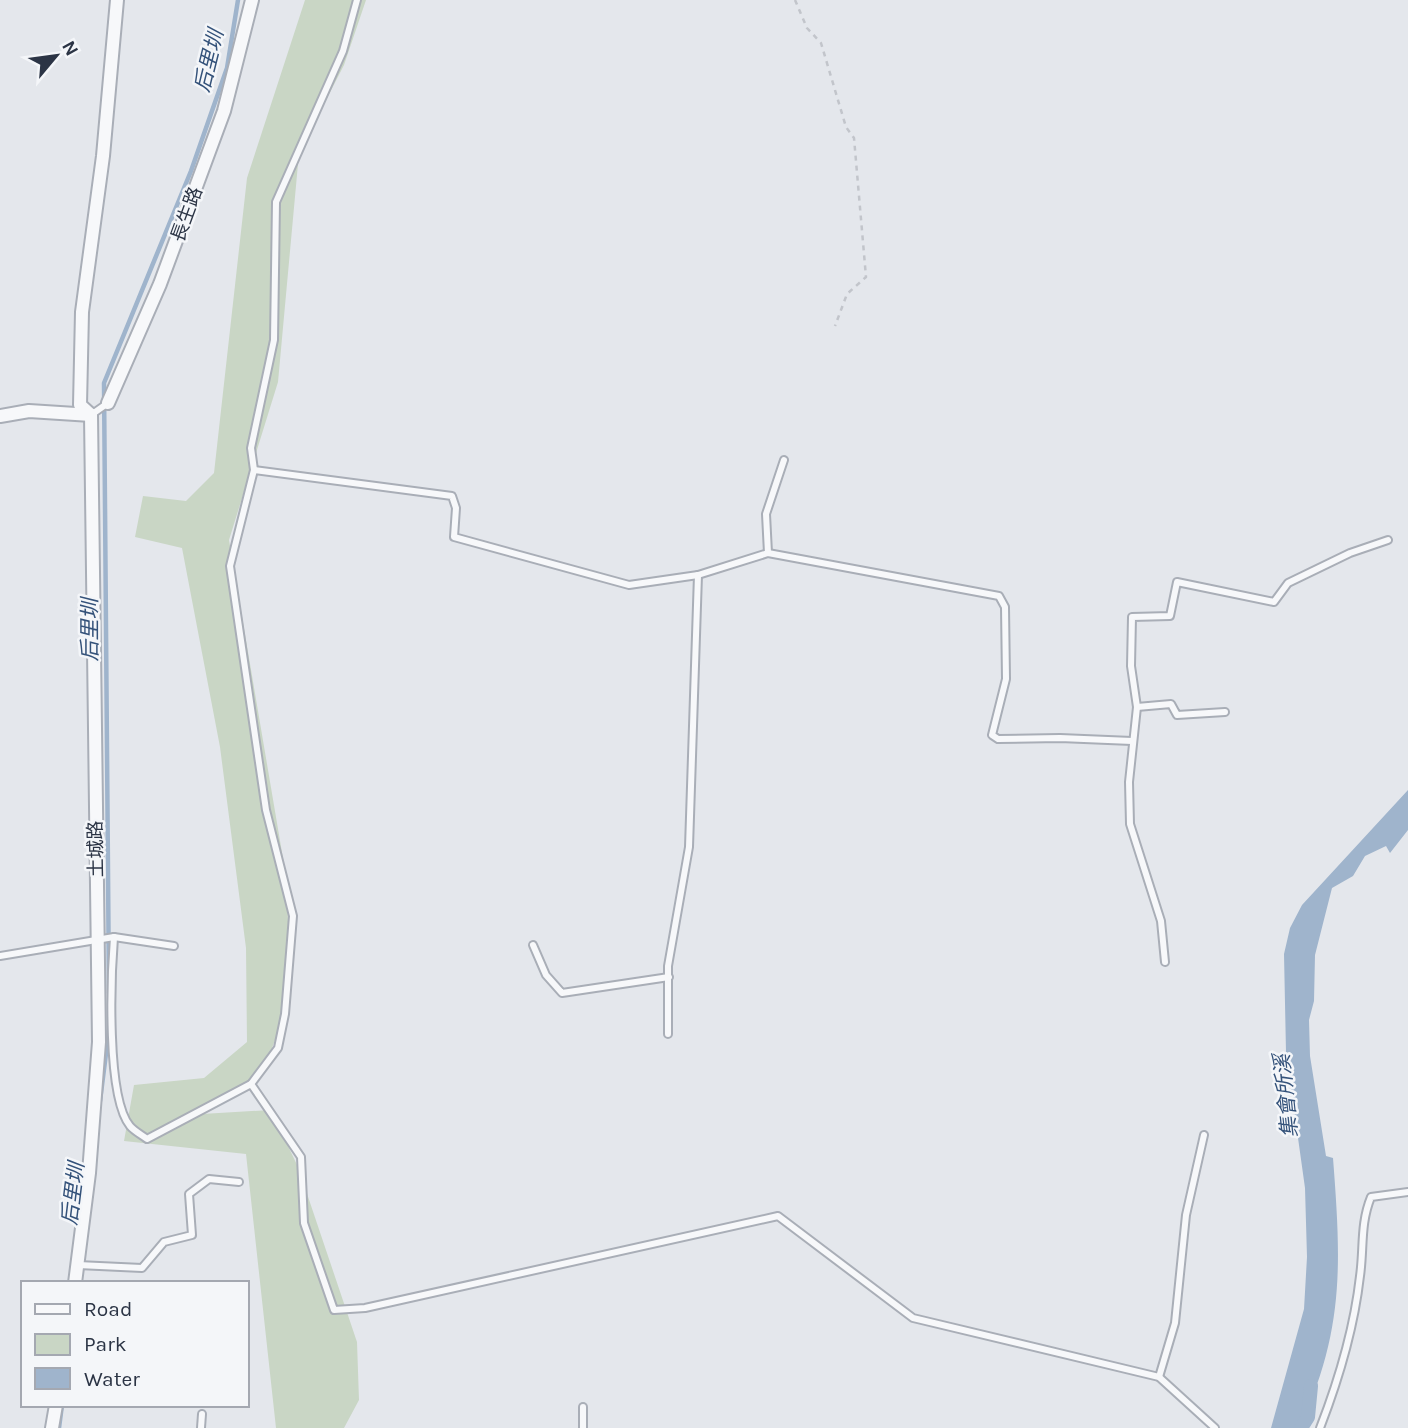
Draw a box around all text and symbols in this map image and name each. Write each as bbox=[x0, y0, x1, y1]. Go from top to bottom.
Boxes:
north arrow bbox=[21, 21, 91, 91]
water label: 后里圳 bbox=[190, 25, 229, 94]
text: N bbox=[57, 37, 83, 60]
street label: 長生路 bbox=[167, 184, 207, 245]
water label: 后里圳 bbox=[78, 596, 102, 662]
street label: 土城路 bbox=[85, 820, 107, 878]
water label: 集會所溪 bbox=[1269, 1050, 1302, 1139]
water label: 后里圳 bbox=[57, 1158, 89, 1227]
legend bbox=[21, 1281, 248, 1407]
text: Road bbox=[84, 1297, 132, 1321]
text: Park bbox=[84, 1332, 127, 1356]
text: Water bbox=[84, 1367, 140, 1391]

